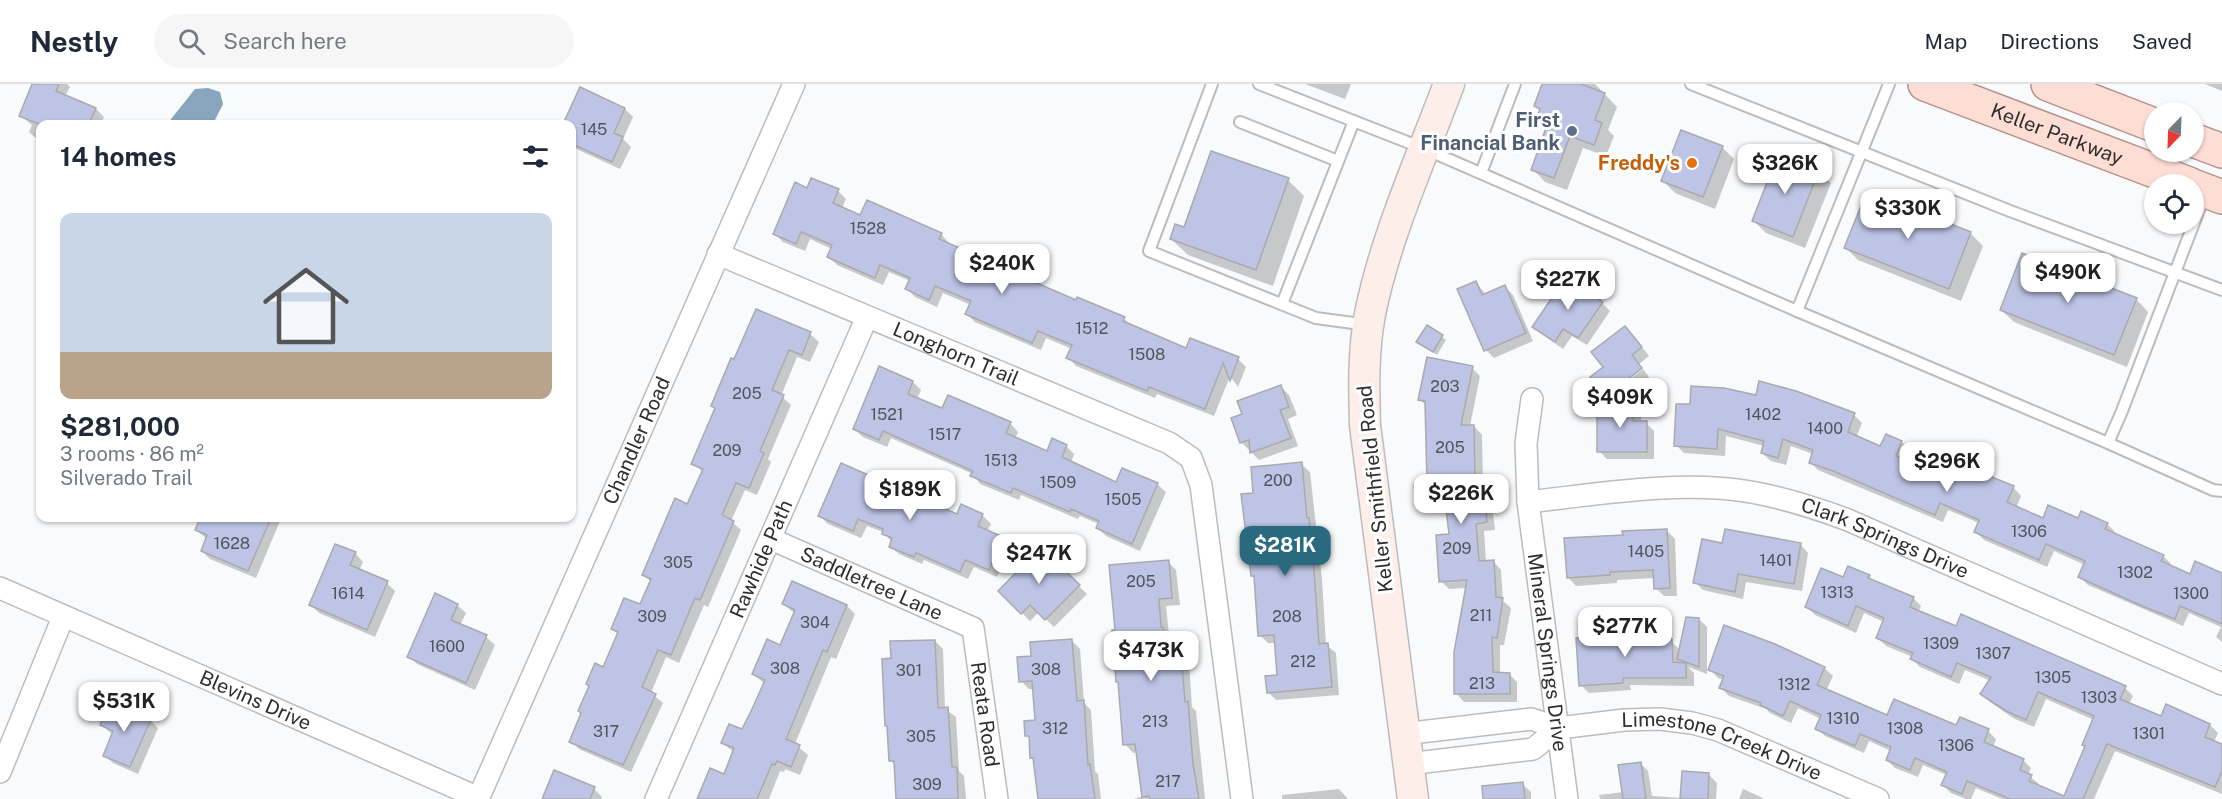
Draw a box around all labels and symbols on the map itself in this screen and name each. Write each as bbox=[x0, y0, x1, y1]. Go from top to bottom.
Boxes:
street label: Keller Parkway bbox=[1987, 98, 2127, 170]
north arrow bbox=[2144, 102, 2204, 162]
place label: First Financial Bank bbox=[1420, 108, 1560, 155]
house number: 145 bbox=[581, 120, 607, 139]
marker: First Financial Bank bbox=[1565, 124, 1579, 138]
pin: $326K bbox=[1743, 144, 1827, 195]
place label: Freddy's bbox=[1598, 151, 1680, 175]
marker: Freddy's bbox=[1685, 156, 1699, 170]
pin: $330K bbox=[1866, 189, 1950, 240]
house number: 1528 bbox=[850, 219, 886, 238]
pin: $240K bbox=[960, 244, 1044, 295]
pin: $490K bbox=[2026, 253, 2110, 304]
pin: $227K bbox=[1526, 260, 1610, 311]
street label: Longhorn Trail bbox=[889, 317, 1023, 391]
house number: 1512 bbox=[1076, 319, 1108, 338]
house number: 1508 bbox=[1129, 345, 1165, 364]
street label: Chandler Road bbox=[598, 373, 675, 508]
house number: 203 bbox=[1430, 377, 1460, 396]
pin: $409K bbox=[1578, 378, 1662, 429]
house number: 205 bbox=[732, 384, 762, 403]
street label: Keller Smithfield Road bbox=[1352, 384, 1398, 594]
house number: 1521 bbox=[871, 405, 903, 424]
house number: 1402 bbox=[1745, 405, 1781, 424]
house number: 1400 bbox=[1807, 419, 1843, 438]
house number: 1517 bbox=[929, 425, 961, 444]
house number: 205 bbox=[1435, 438, 1465, 457]
house number: 209 bbox=[712, 441, 742, 460]
pin: $296K bbox=[1905, 442, 1989, 493]
house number: 1513 bbox=[984, 451, 1018, 470]
pin: $189K bbox=[868, 470, 952, 521]
house number: 200 bbox=[1263, 471, 1293, 490]
house number: 1509 bbox=[1040, 473, 1076, 492]
pin: $226K bbox=[1419, 474, 1503, 525]
house number: 1505 bbox=[1105, 490, 1141, 509]
street label: Clark Springs Drive bbox=[1798, 493, 1972, 583]
street label: Rawhide Path bbox=[725, 496, 797, 622]
house number: 1306 bbox=[2011, 522, 2047, 541]
pin: $281K bbox=[1243, 526, 1327, 577]
house number: 1628 bbox=[214, 534, 250, 553]
pin: $247K bbox=[997, 534, 1081, 585]
house number: 209 bbox=[1442, 539, 1472, 558]
street label: Saddletree Lane bbox=[797, 542, 946, 625]
house number: 1405 bbox=[1628, 542, 1664, 561]
house number: 1401 bbox=[1760, 551, 1792, 570]
street label: Mineral Springs Drive bbox=[1523, 552, 1573, 753]
house number: 305 bbox=[663, 553, 693, 572]
house number: 1302 bbox=[2117, 563, 2153, 582]
house number: 205 bbox=[1126, 572, 1156, 591]
house number: 1313 bbox=[1820, 583, 1854, 602]
house number: 1614 bbox=[331, 584, 365, 603]
house number: 1300 bbox=[2173, 584, 2209, 603]
house number: 211 bbox=[1470, 606, 1492, 625]
house number: 309 bbox=[637, 607, 667, 626]
house number: 208 bbox=[1272, 607, 1302, 626]
pin: $277K bbox=[1583, 607, 1667, 658]
house number: 304 bbox=[800, 613, 830, 632]
pin: $473K bbox=[1109, 631, 1193, 682]
house number: 1309 bbox=[1923, 634, 1959, 653]
house number: 1600 bbox=[429, 637, 465, 656]
house number: 1307 bbox=[1975, 644, 2011, 663]
house number: 212 bbox=[1290, 652, 1316, 671]
house number: 308 bbox=[770, 659, 800, 678]
street label: Reata Road bbox=[966, 660, 1004, 769]
house number: 308 bbox=[1031, 660, 1061, 679]
house number: 301 bbox=[896, 661, 922, 680]
street label: Blevins Drive bbox=[196, 665, 315, 735]
house number: 1305 bbox=[2035, 668, 2071, 687]
house number: 213 bbox=[1469, 674, 1495, 693]
house number: 1312 bbox=[1778, 675, 1810, 694]
pin: $531K bbox=[82, 682, 166, 733]
house number: 1303 bbox=[2081, 688, 2117, 707]
street label: Limestone Creek Drive bbox=[1621, 707, 1826, 785]
house number: 1310 bbox=[1827, 709, 1860, 728]
house number: 213 bbox=[1142, 712, 1168, 731]
house number: 312 bbox=[1042, 719, 1068, 738]
house number: 1308 bbox=[1887, 719, 1923, 738]
house number: 317 bbox=[593, 722, 619, 741]
house number: 1301 bbox=[2133, 724, 2165, 743]
house number: 305 bbox=[906, 727, 936, 746]
house number: 1306 bbox=[1938, 736, 1974, 755]
house number: 217 bbox=[1155, 772, 1181, 791]
house number: 309 bbox=[912, 775, 942, 794]

